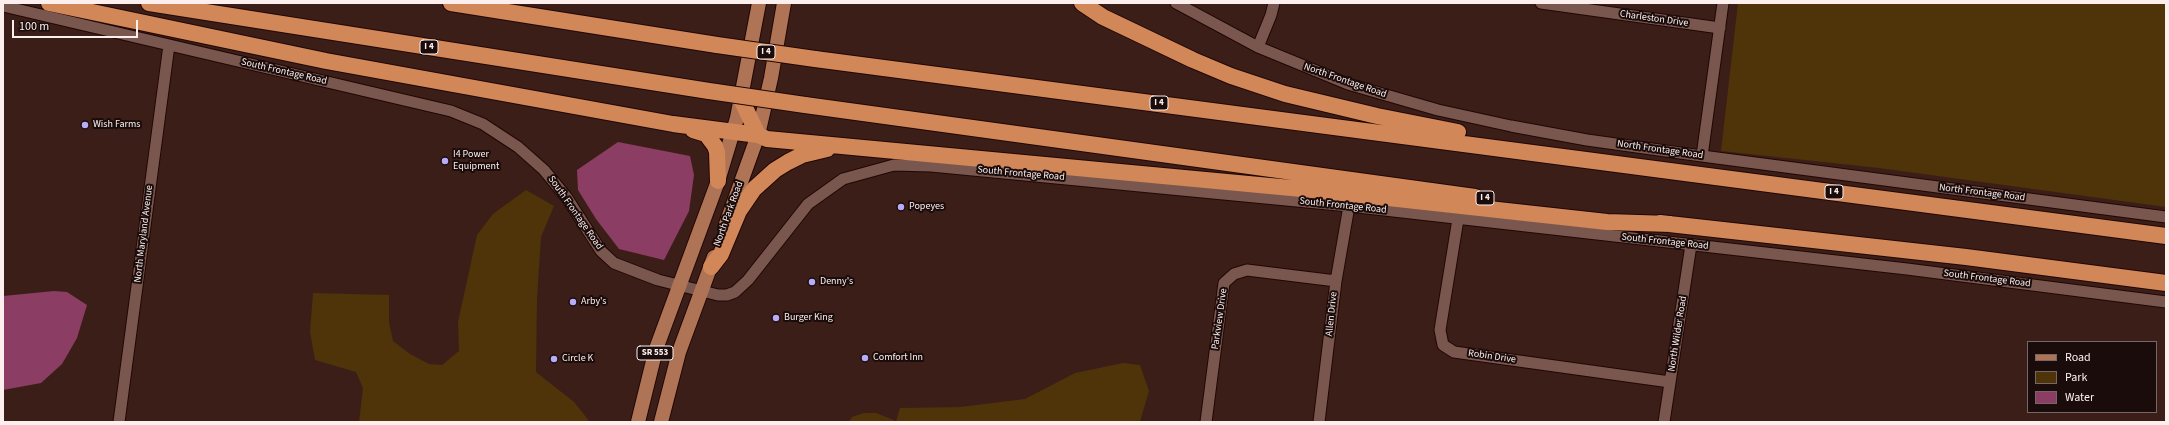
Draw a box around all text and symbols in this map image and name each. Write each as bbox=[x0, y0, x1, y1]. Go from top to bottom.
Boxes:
street label: Charleston Drive bbox=[1619, 8, 1689, 30]
scale bar bbox=[14, 12, 140, 38]
text: 100 m bbox=[19, 18, 49, 35]
road number: I 4 bbox=[420, 40, 438, 54]
road number: I 4 bbox=[757, 45, 775, 59]
street label: South Frontage Road bbox=[240, 56, 328, 88]
street label: North Frontage Road bbox=[1302, 61, 1388, 101]
road number: I 4 bbox=[1150, 96, 1168, 110]
place label: Wish Farms bbox=[93, 119, 141, 131]
marker: Wish Farms bbox=[80, 120, 90, 130]
street label: North Frontage Road bbox=[1616, 138, 1704, 162]
place label: I4 Power Equipment bbox=[453, 149, 499, 172]
marker: I4 Power Equipment bbox=[440, 156, 450, 166]
street label: South Frontage Road bbox=[977, 164, 1065, 184]
street label: South Frontage Road bbox=[545, 174, 605, 252]
street label: North Park Road bbox=[712, 180, 746, 248]
street label: North Frontage Road bbox=[1938, 182, 2026, 204]
street label: North Maryland Avenue bbox=[132, 184, 156, 284]
road number: I 4 bbox=[1825, 185, 1843, 199]
road number: I 4 bbox=[1476, 191, 1494, 205]
street label: South Frontage Road bbox=[1299, 195, 1387, 217]
place label: Popeyes bbox=[909, 201, 944, 213]
marker: Popeyes bbox=[896, 202, 906, 212]
street label: South Frontage Road bbox=[1621, 231, 1709, 253]
street label: South Frontage Road bbox=[1943, 268, 2031, 290]
place label: Denny's bbox=[820, 276, 853, 288]
marker: Denny's bbox=[807, 277, 817, 287]
street label: Parkview Drive bbox=[1210, 288, 1230, 350]
street label: Allen Drive bbox=[1324, 291, 1340, 337]
street label: North Wilder Road bbox=[1666, 295, 1690, 373]
place label: Arby's bbox=[581, 296, 607, 308]
marker: Arby's bbox=[568, 297, 578, 307]
place label: Burger King bbox=[784, 312, 833, 324]
marker: Burger King bbox=[771, 313, 781, 323]
legend bbox=[2027, 341, 2157, 413]
road number: SR 553 bbox=[637, 346, 673, 360]
street label: Robin Drive bbox=[1467, 348, 1517, 366]
text: Road bbox=[2065, 349, 2091, 366]
place label: Comfort Inn bbox=[873, 352, 923, 364]
place label: Circle K bbox=[562, 353, 593, 365]
marker: Comfort Inn bbox=[860, 353, 870, 363]
marker: Circle K bbox=[549, 354, 559, 364]
text: Park bbox=[2065, 369, 2087, 386]
text: Water bbox=[2065, 389, 2094, 406]

